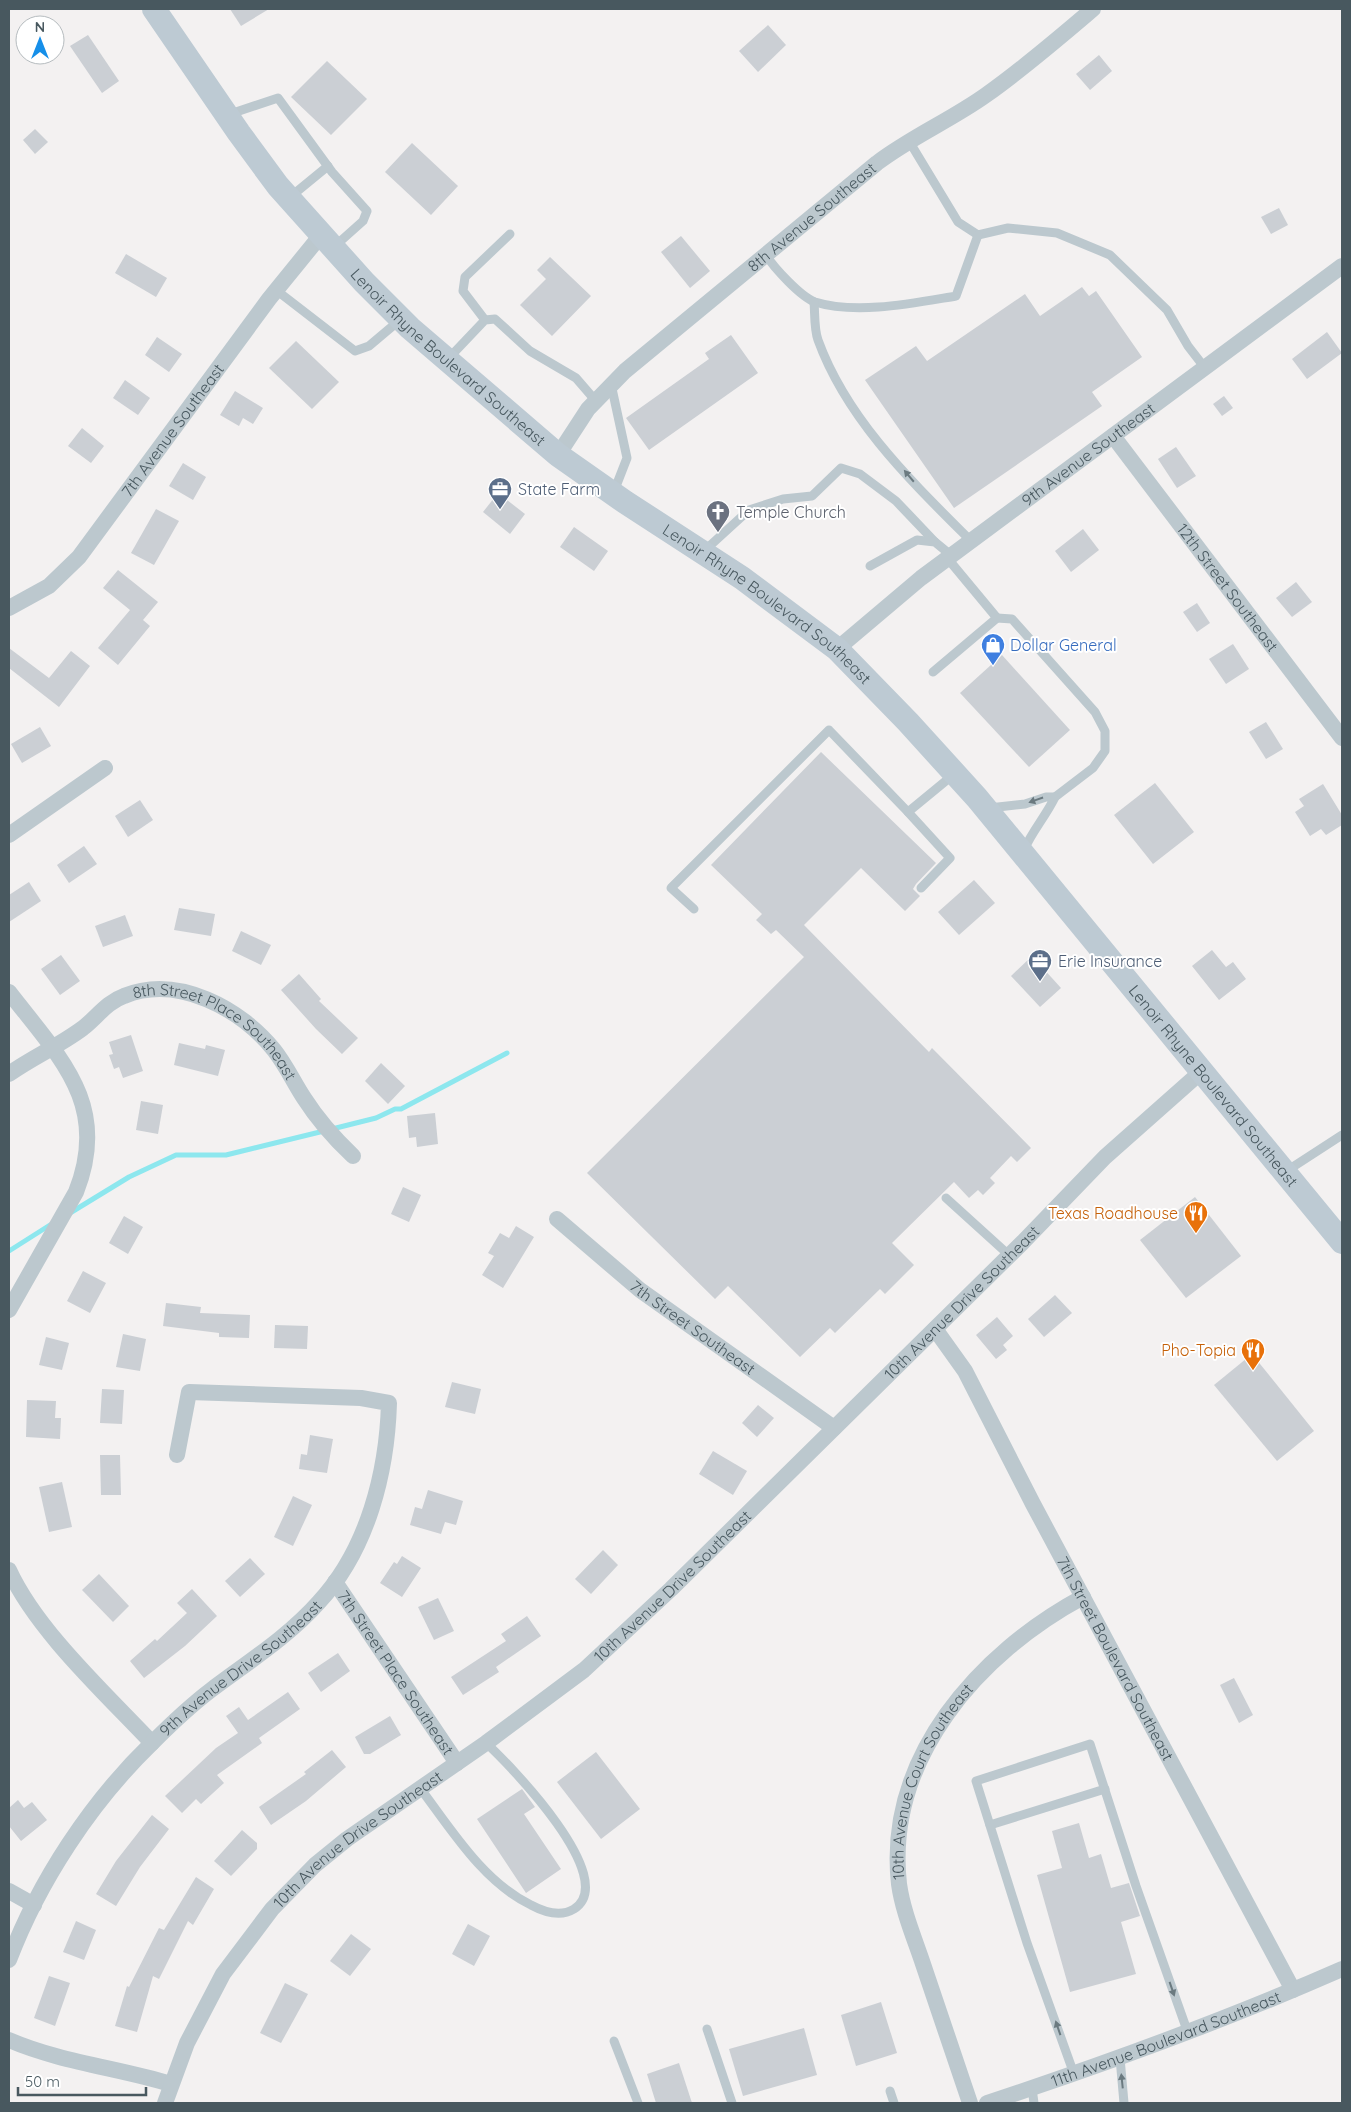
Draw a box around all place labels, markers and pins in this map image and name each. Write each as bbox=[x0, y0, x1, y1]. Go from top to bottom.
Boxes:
office icon: State Farm bbox=[487, 476, 513, 510]
place label: State Farm bbox=[518, 479, 600, 499]
church icon: Temple Church bbox=[705, 499, 731, 533]
place label: Temple Church bbox=[736, 502, 846, 522]
shop icon: Dollar General bbox=[980, 632, 1006, 666]
place label: Dollar General bbox=[1010, 635, 1117, 655]
office icon: Erie Insurance bbox=[1027, 948, 1053, 982]
place label: Erie Insurance bbox=[1058, 951, 1162, 971]
restaurant icon: Texas Roadhouse bbox=[1183, 1200, 1209, 1234]
place label: Texas Roadhouse bbox=[1048, 1203, 1178, 1223]
restaurant icon: Pho-Topia bbox=[1240, 1337, 1266, 1371]
place label: Pho-Topia bbox=[1161, 1340, 1236, 1360]

